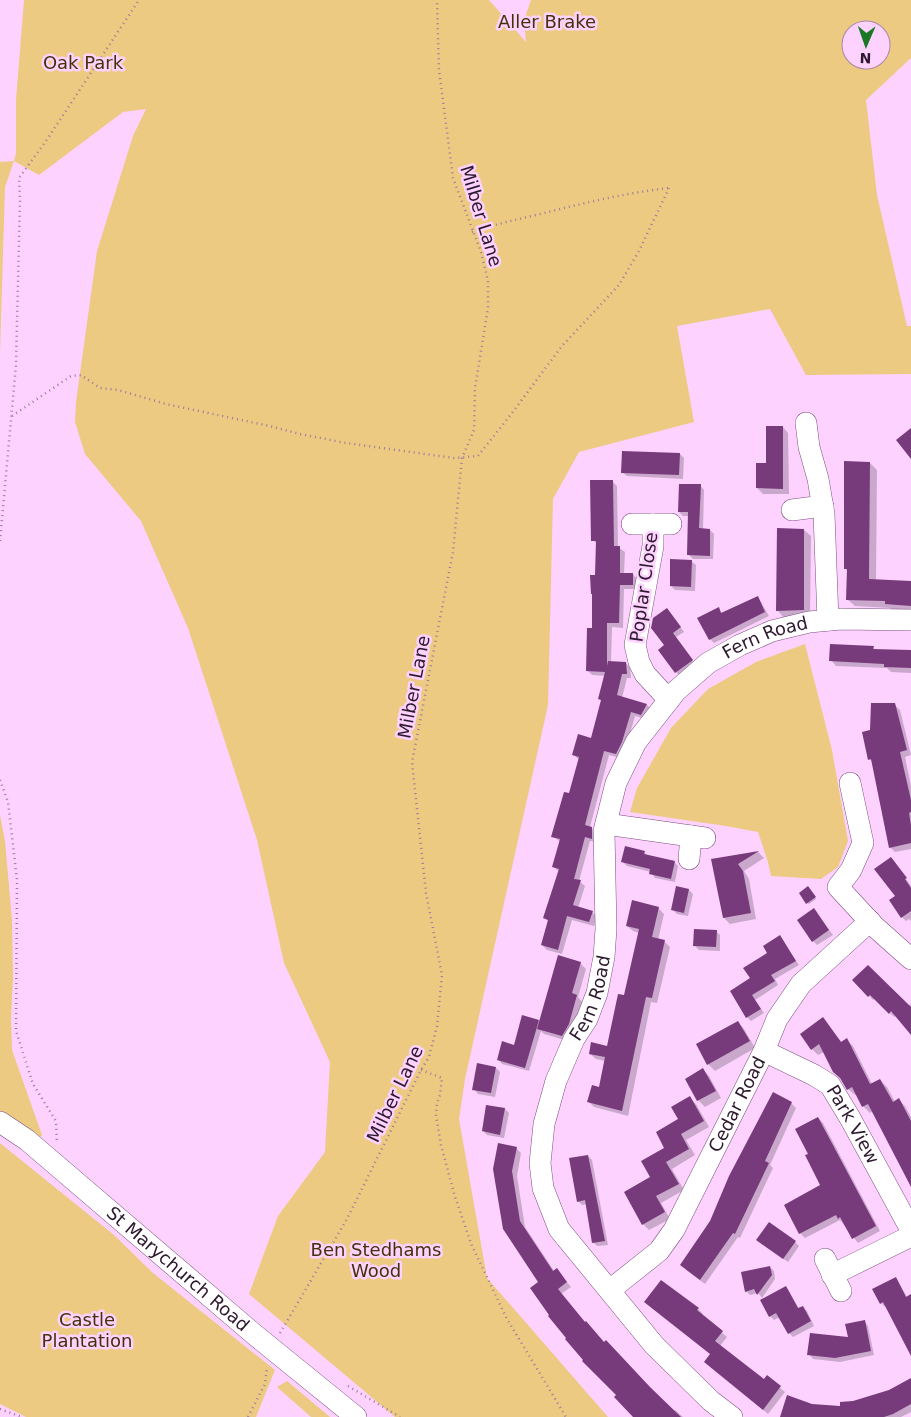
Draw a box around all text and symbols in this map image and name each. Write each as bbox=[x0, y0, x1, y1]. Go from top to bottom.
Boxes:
park label: Aller Brake bbox=[498, 11, 596, 32]
north arrow bbox=[841, 20, 891, 70]
text: N bbox=[859, 50, 872, 66]
park label: Oak Park bbox=[43, 52, 124, 73]
street label: Milber Lane bbox=[456, 163, 507, 269]
street label: Poplar Close bbox=[625, 531, 662, 643]
street label: Fern Road bbox=[718, 612, 810, 663]
street label: Milber Lane bbox=[393, 634, 434, 740]
street label: Fern Road bbox=[565, 953, 614, 1044]
street label: Milber Lane bbox=[362, 1042, 427, 1145]
street label: Cedar Road bbox=[704, 1053, 770, 1156]
street label: Park View bbox=[822, 1081, 884, 1167]
street label: St Marychurch Road bbox=[103, 1202, 254, 1335]
park label: Ben Stedhams Wood bbox=[311, 1239, 441, 1281]
park label: Castle Plantation bbox=[42, 1309, 132, 1351]

